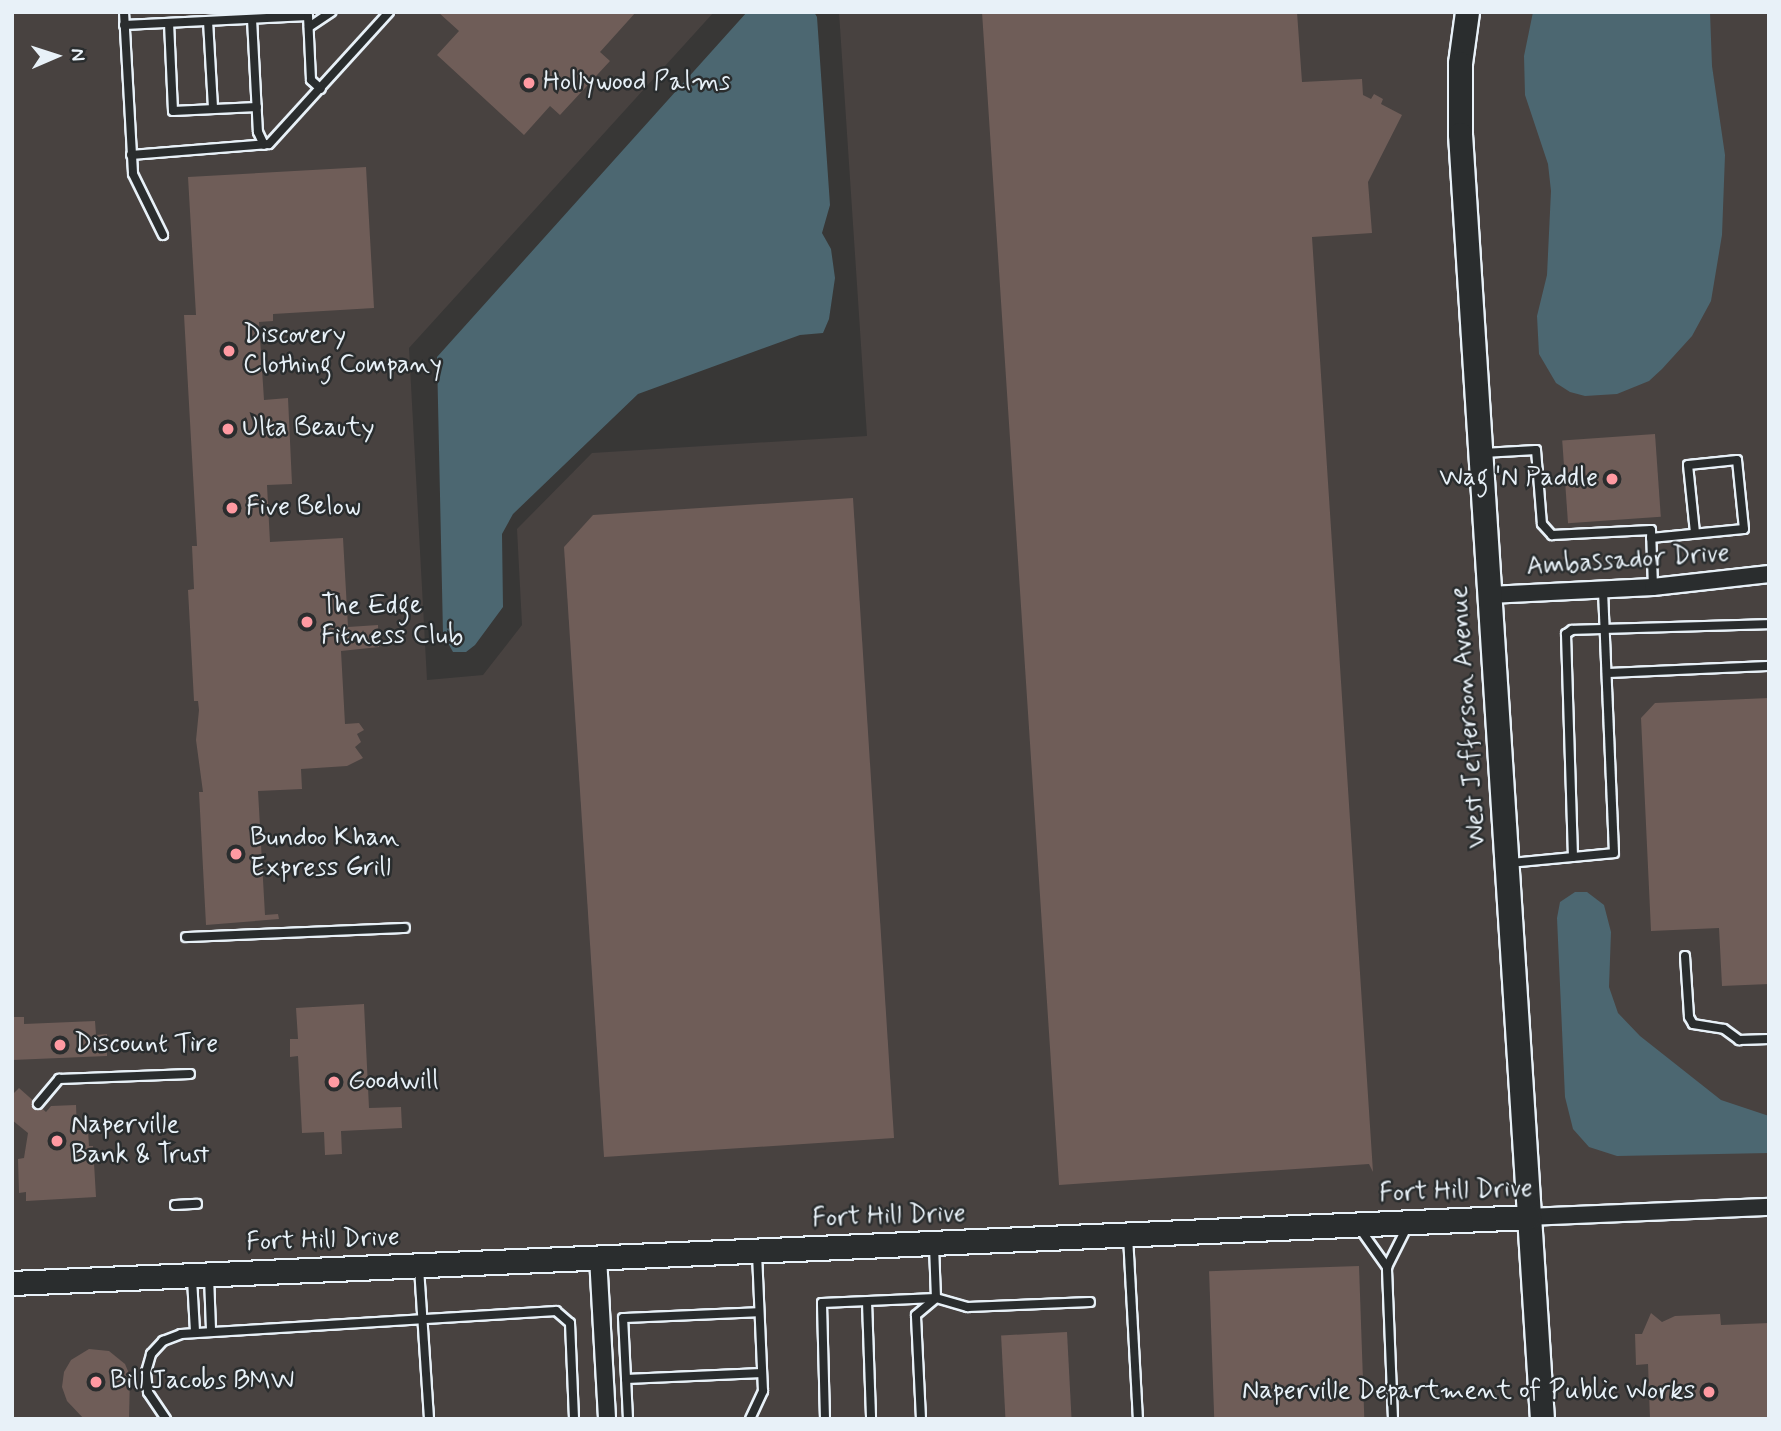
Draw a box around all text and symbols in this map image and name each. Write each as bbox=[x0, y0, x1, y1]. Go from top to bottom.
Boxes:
north arrow bbox=[21, 21, 91, 91]
text: N bbox=[65, 48, 90, 62]
place label: Hollywood Palms bbox=[543, 67, 727, 99]
marker: Hollywood Palms bbox=[521, 75, 537, 91]
place label: Discovery Clothing Company bbox=[243, 320, 442, 382]
marker: Discovery Clothing Company bbox=[221, 343, 237, 359]
place label: Ulta Beauty bbox=[242, 413, 379, 445]
marker: Ulta Beauty bbox=[220, 421, 236, 437]
place label: Wag 'N Paddle bbox=[1438, 463, 1598, 495]
marker: Wag 'N Paddle bbox=[1604, 471, 1620, 487]
place label: Five Below bbox=[246, 492, 364, 524]
marker: Five Below bbox=[224, 500, 240, 516]
street label: Ambassador Drive bbox=[1525, 538, 1731, 584]
street label: West Jefferson Avenue bbox=[1444, 585, 1494, 849]
place label: The Edge Fitness Club bbox=[321, 591, 463, 652]
marker: The Edge Fitness Club bbox=[299, 614, 315, 630]
place label: Bundoo Khan Express Grill bbox=[250, 823, 399, 884]
marker: Bundoo Khan Express Grill bbox=[228, 846, 244, 862]
place label: Discount Tire bbox=[74, 1029, 215, 1061]
marker: Discount Tire bbox=[52, 1037, 68, 1053]
place label: Goodwill bbox=[348, 1066, 439, 1098]
marker: Goodwill bbox=[326, 1074, 342, 1090]
place label: Naperville Bank & Trust bbox=[71, 1110, 209, 1172]
marker: Naperville Bank & Trust bbox=[49, 1133, 65, 1149]
street label: Fort Hill Drive bbox=[1379, 1174, 1533, 1210]
street label: Fort Hill Drive bbox=[812, 1199, 966, 1235]
street label: Fort Hill Drive bbox=[246, 1223, 400, 1259]
place label: Bill Jacobs BMW bbox=[110, 1366, 296, 1398]
marker: Bill Jacobs BMW bbox=[88, 1374, 104, 1390]
place label: Naperville Department of Public Works bbox=[1247, 1376, 1695, 1408]
marker: Naperville Department of Public Works bbox=[1701, 1384, 1717, 1400]

